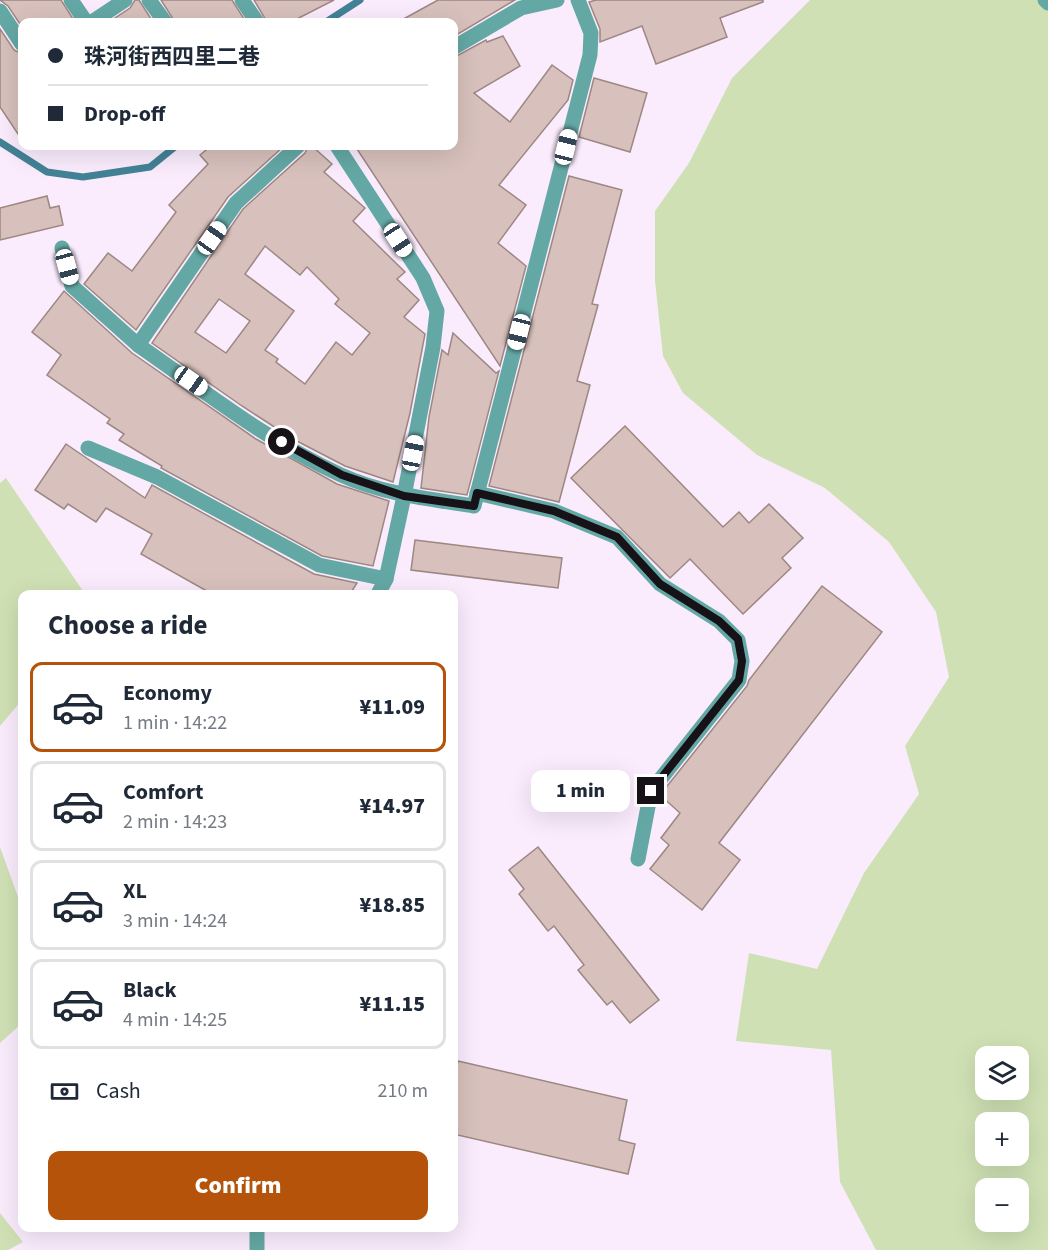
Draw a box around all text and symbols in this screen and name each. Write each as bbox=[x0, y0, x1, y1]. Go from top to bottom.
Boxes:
text: 珠河街西四里二巷 bbox=[84, 41, 260, 73]
text: Drop-off bbox=[84, 98, 165, 130]
car bbox=[553, 127, 579, 167]
car bbox=[194, 218, 230, 258]
car bbox=[381, 220, 415, 260]
car bbox=[54, 247, 80, 287]
car bbox=[506, 312, 532, 352]
car bbox=[171, 363, 211, 399]
route start bbox=[268, 428, 295, 455]
car bbox=[401, 434, 425, 472]
text: Choose a ride bbox=[48, 606, 208, 645]
text: Economy bbox=[123, 677, 212, 709]
icon: car bbox=[51, 680, 105, 734]
text: ¥11.09 bbox=[359, 691, 425, 723]
text: 1 min · 14:22 bbox=[123, 709, 227, 737]
callout: 1 min bbox=[531, 770, 630, 812]
text: Comfort bbox=[123, 776, 204, 808]
text: 1 min bbox=[556, 777, 605, 805]
route end bbox=[637, 777, 664, 804]
icon: car bbox=[51, 779, 105, 833]
text: ¥14.97 bbox=[359, 790, 425, 822]
text: 2 min · 14:23 bbox=[123, 808, 227, 836]
text: XL bbox=[123, 875, 147, 907]
icon: car bbox=[51, 878, 105, 932]
text: ¥18.85 bbox=[359, 889, 425, 921]
text: 3 min · 14:24 bbox=[123, 907, 227, 935]
text: Black bbox=[123, 974, 177, 1006]
icon: car bbox=[51, 977, 105, 1031]
text: ¥11.15 bbox=[359, 988, 425, 1020]
text: 4 min · 14:25 bbox=[123, 1006, 227, 1034]
map controls bbox=[975, 1046, 1029, 1232]
button: layers bbox=[975, 1046, 1029, 1100]
icon: cash bbox=[48, 1075, 81, 1108]
text: Cash bbox=[96, 1075, 141, 1107]
text: 210 m bbox=[378, 1077, 428, 1105]
button: + bbox=[975, 1112, 1029, 1166]
button: Confirm bbox=[48, 1151, 428, 1220]
button: − bbox=[975, 1178, 1029, 1232]

